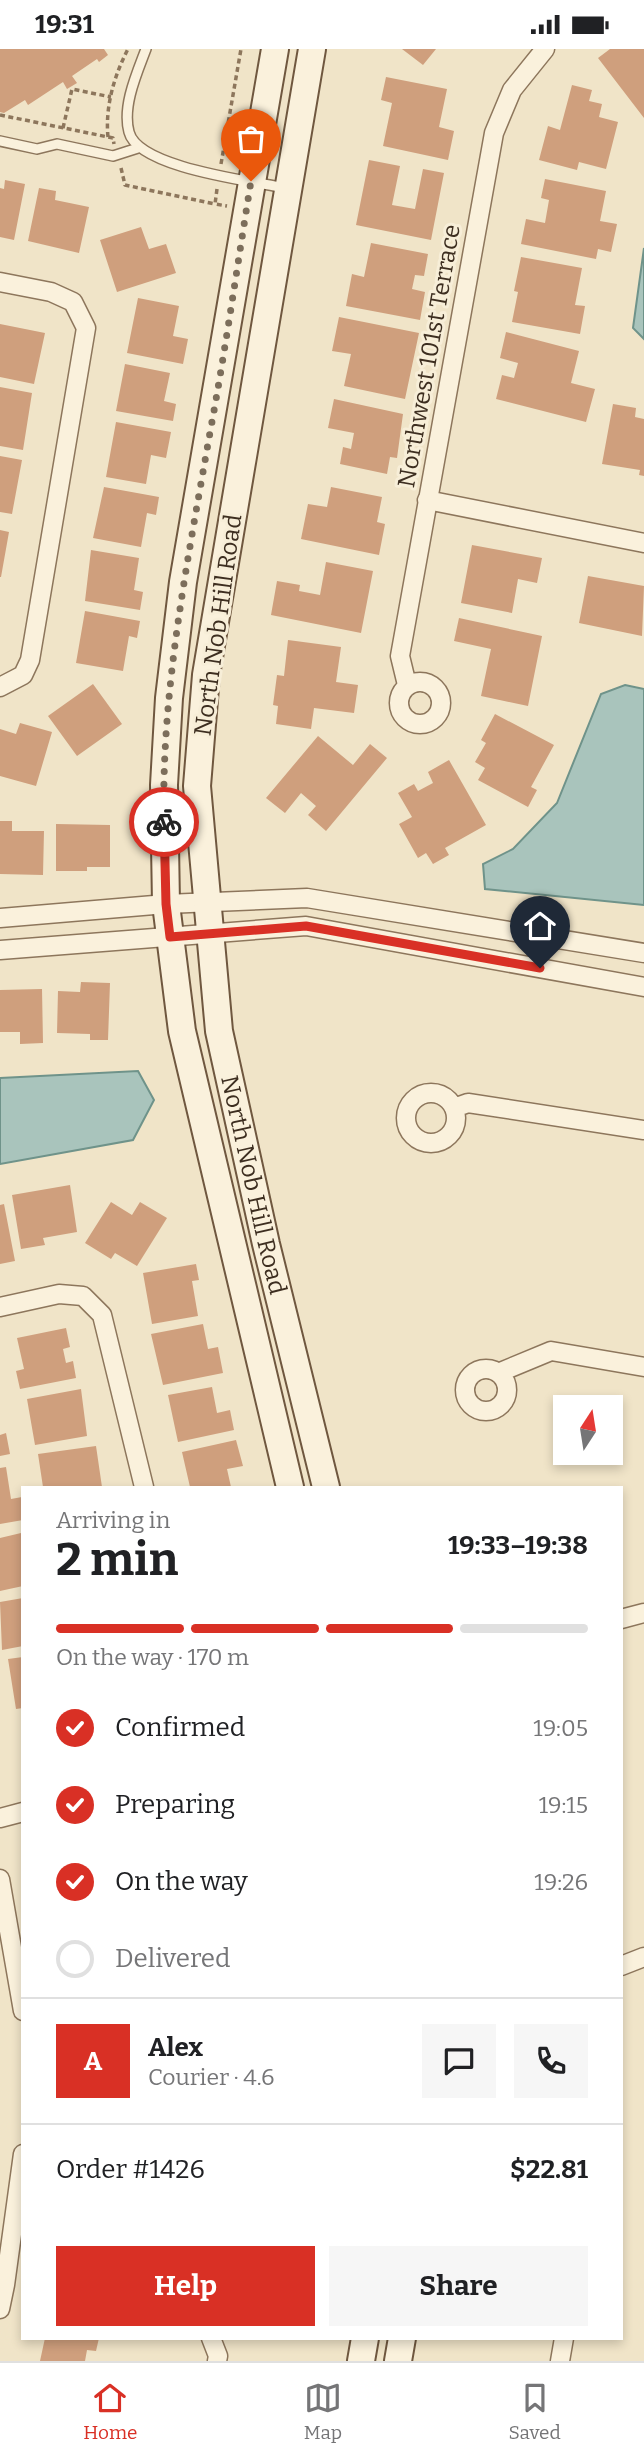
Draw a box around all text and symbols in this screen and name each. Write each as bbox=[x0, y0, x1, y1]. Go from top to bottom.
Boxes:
text: 19:31 bbox=[35, 9, 94, 40]
pin bbox=[221, 109, 281, 181]
icon: bag bbox=[232, 120, 270, 158]
street label: Northwest 101st Terrace bbox=[392, 222, 466, 490]
street label: North Nob Hill Road bbox=[189, 512, 247, 738]
courier bbox=[129, 787, 199, 857]
icon: bike bbox=[145, 803, 183, 841]
pin bbox=[510, 896, 570, 968]
icon: home bbox=[521, 907, 559, 945]
street label: North Nob Hill Road bbox=[215, 1073, 292, 1297]
north arrow bbox=[553, 1395, 623, 1465]
map controls bbox=[553, 1395, 623, 1465]
text: Arriving in bbox=[56, 1506, 170, 1534]
text: 19:33–19:38 bbox=[448, 1530, 588, 1561]
text: 2 min bbox=[56, 1532, 178, 1587]
text: On the way · 170 m bbox=[56, 1643, 249, 1671]
icon: check bbox=[56, 1709, 94, 1747]
text: Confirmed bbox=[115, 1712, 245, 1743]
text: 19:05 bbox=[533, 1714, 588, 1742]
icon: check bbox=[56, 1786, 94, 1824]
text: Preparing bbox=[115, 1789, 235, 1820]
text: 19:15 bbox=[539, 1791, 588, 1819]
icon: check bbox=[56, 1863, 94, 1901]
text: On the way bbox=[115, 1866, 248, 1897]
text: 19:26 bbox=[534, 1868, 588, 1896]
text: Delivered bbox=[115, 1943, 230, 1974]
button: chat bbox=[422, 2024, 496, 2098]
button: phone bbox=[514, 2024, 588, 2098]
text: Alex bbox=[148, 2032, 203, 2063]
text: A bbox=[84, 2046, 102, 2077]
text: Courier · 4.6 bbox=[148, 2063, 275, 2091]
text: Order #1426 bbox=[56, 2154, 205, 2185]
text: $22.81 bbox=[510, 2154, 588, 2185]
button: Help bbox=[56, 2246, 315, 2326]
button: Share bbox=[329, 2246, 588, 2326]
tab: Home bbox=[83, 2379, 137, 2444]
tab: Map bbox=[304, 2379, 342, 2444]
tab: Saved bbox=[509, 2379, 561, 2444]

